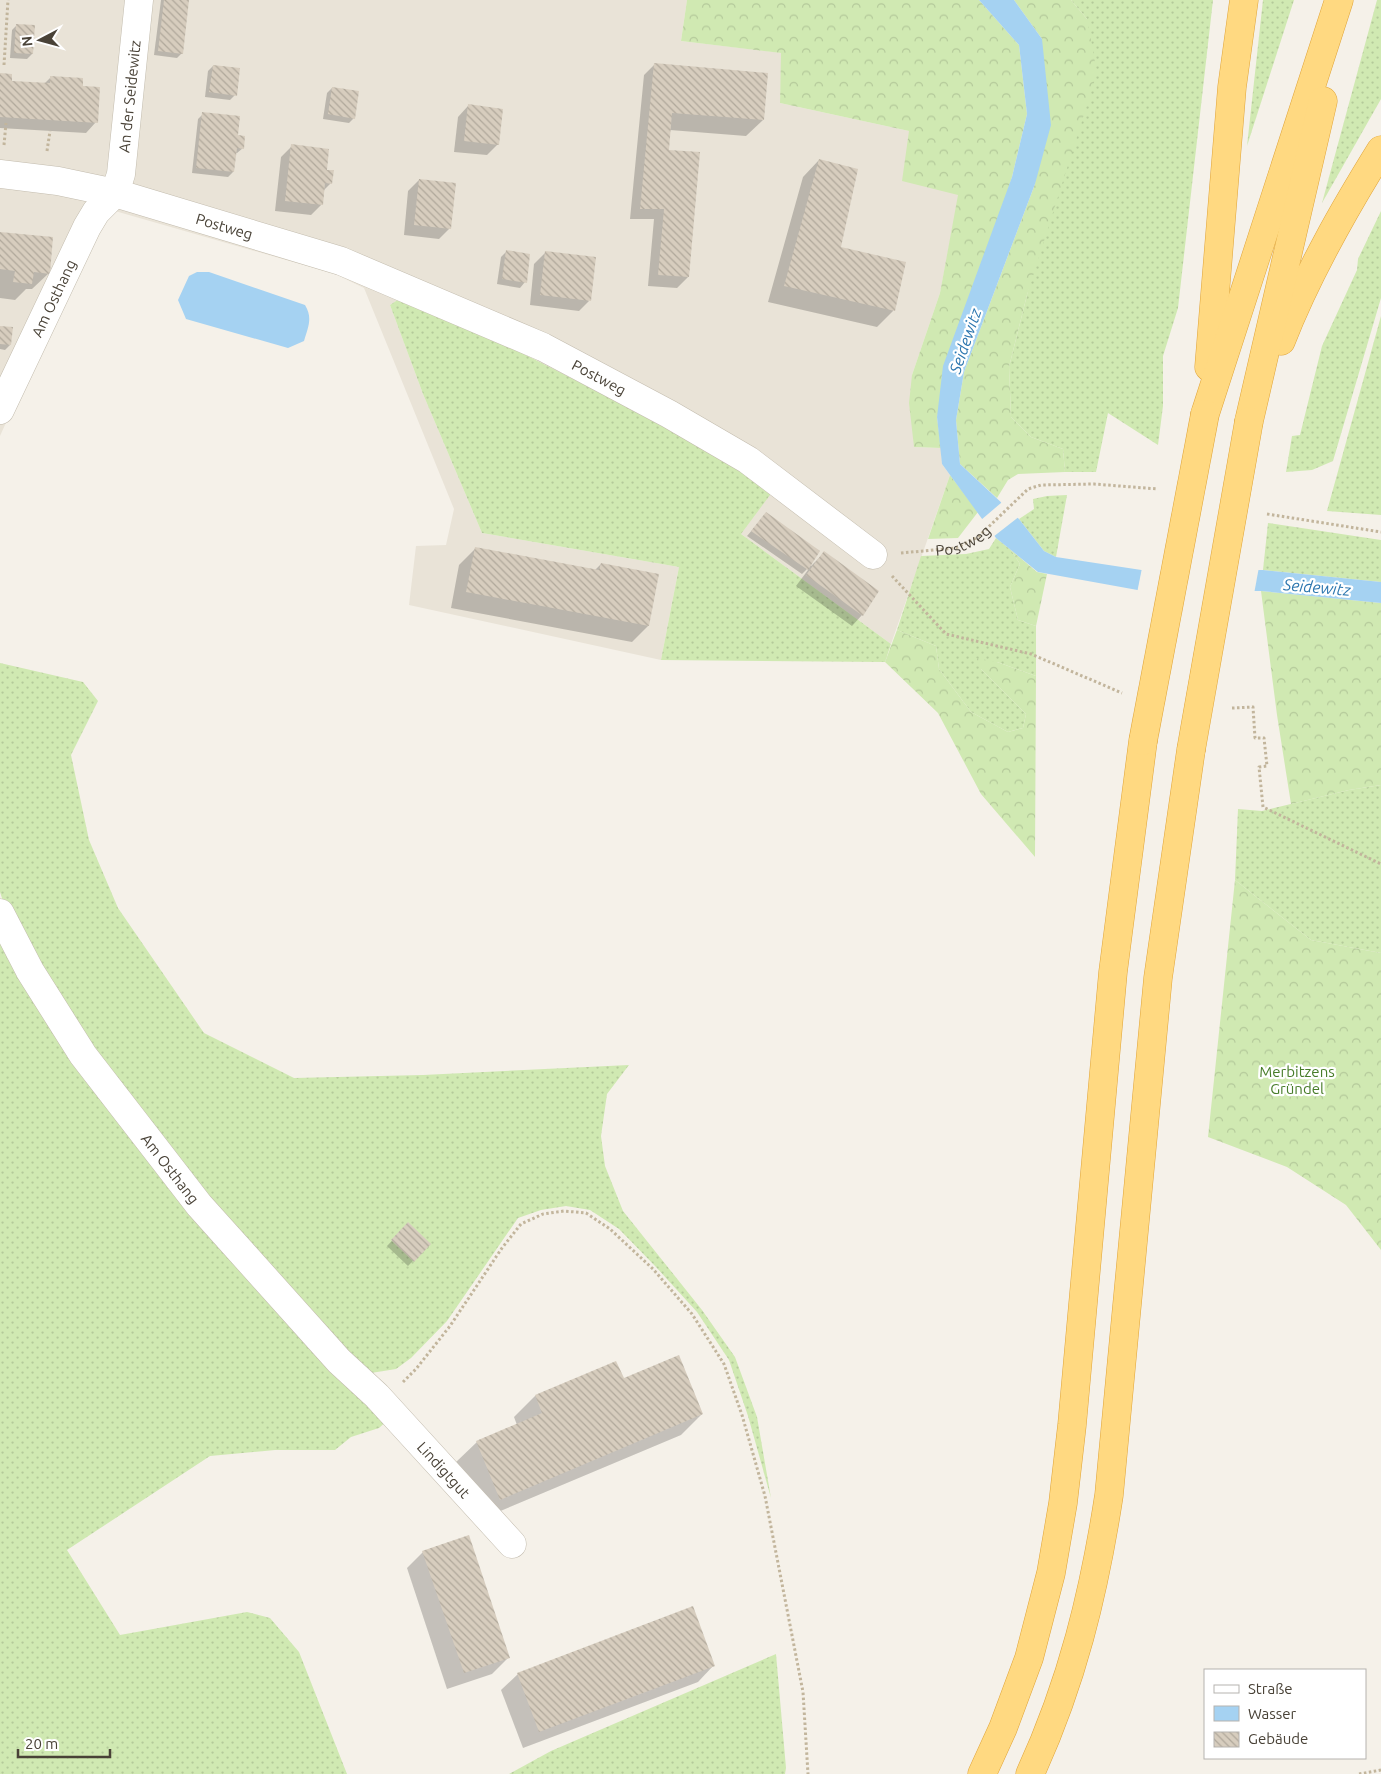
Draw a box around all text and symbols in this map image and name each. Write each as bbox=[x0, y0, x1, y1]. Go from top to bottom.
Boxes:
north arrow bbox=[15, 15, 65, 65]
text: N bbox=[19, 35, 36, 47]
street label: An der Seidewitz bbox=[115, 39, 143, 153]
street label: Postweg bbox=[194, 209, 255, 243]
street label: Am Osthang bbox=[28, 257, 79, 339]
water label: Seidewitz bbox=[945, 305, 985, 377]
street label: Postweg bbox=[569, 356, 629, 398]
street label: Postweg bbox=[935, 522, 994, 558]
water label: Seidewitz bbox=[1282, 575, 1352, 599]
park label: Merbitzens Gründel bbox=[1259, 1063, 1335, 1097]
street label: Am Osthang bbox=[138, 1130, 203, 1207]
street label: Lindigtgut bbox=[414, 1438, 474, 1501]
legend bbox=[1204, 1669, 1366, 1759]
text: Straße bbox=[1248, 1680, 1292, 1697]
text: Wasser bbox=[1248, 1705, 1297, 1722]
scale bar bbox=[18, 1726, 110, 1758]
text: Gebäude bbox=[1248, 1730, 1308, 1747]
text: 20 m bbox=[25, 1735, 58, 1752]

